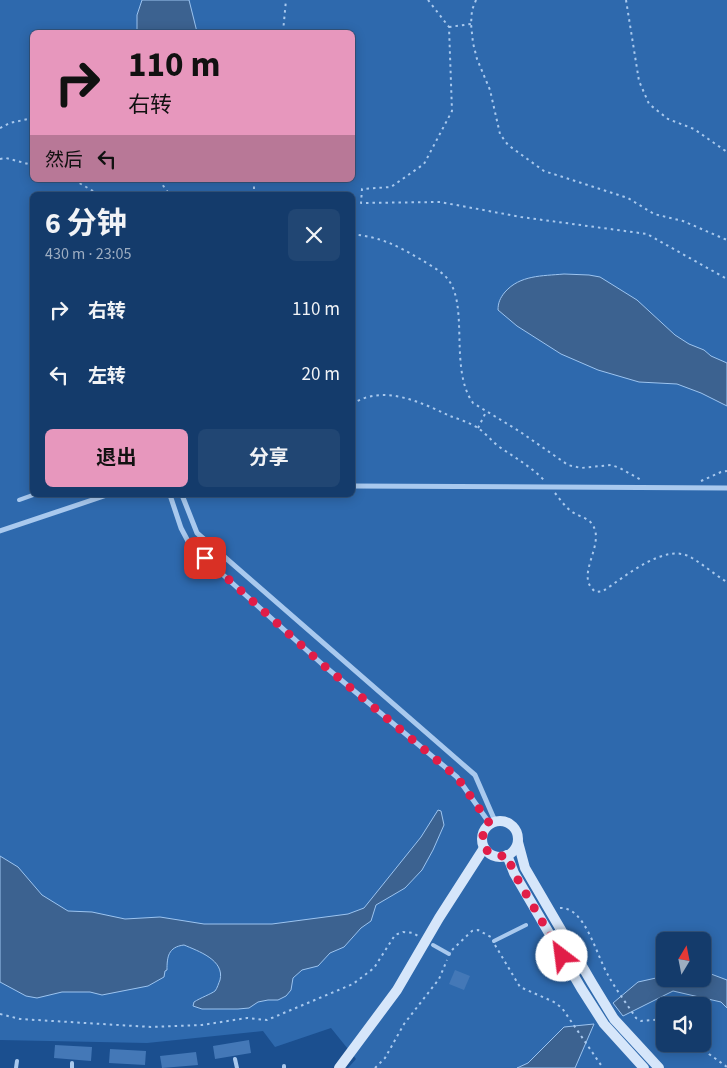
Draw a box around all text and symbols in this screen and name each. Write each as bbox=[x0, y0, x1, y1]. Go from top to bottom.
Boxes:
text: 110 m bbox=[128, 40, 220, 90]
icon: right bbox=[45, 50, 110, 115]
text: 右转 bbox=[128, 89, 172, 121]
icon: left bbox=[93, 145, 121, 173]
text: 然后 bbox=[45, 147, 83, 174]
text: 6 分钟 bbox=[45, 202, 127, 245]
button: close bbox=[288, 209, 340, 261]
text: 430 m · 23:05 bbox=[45, 243, 132, 265]
icon: right bbox=[45, 296, 73, 324]
text: 110 m bbox=[292, 296, 340, 323]
text: 右转 bbox=[88, 298, 126, 325]
icon: left bbox=[45, 361, 73, 389]
text: 20 m bbox=[302, 361, 340, 388]
text: 左转 bbox=[88, 363, 126, 390]
button: 退出 bbox=[45, 429, 188, 487]
button: 分享 bbox=[198, 429, 340, 487]
pin bbox=[184, 537, 226, 579]
icon: arrive bbox=[191, 544, 219, 572]
position arrow bbox=[535, 929, 587, 981]
north arrow bbox=[656, 932, 711, 988]
map controls bbox=[656, 932, 711, 1052]
button: sound bbox=[656, 997, 711, 1052]

